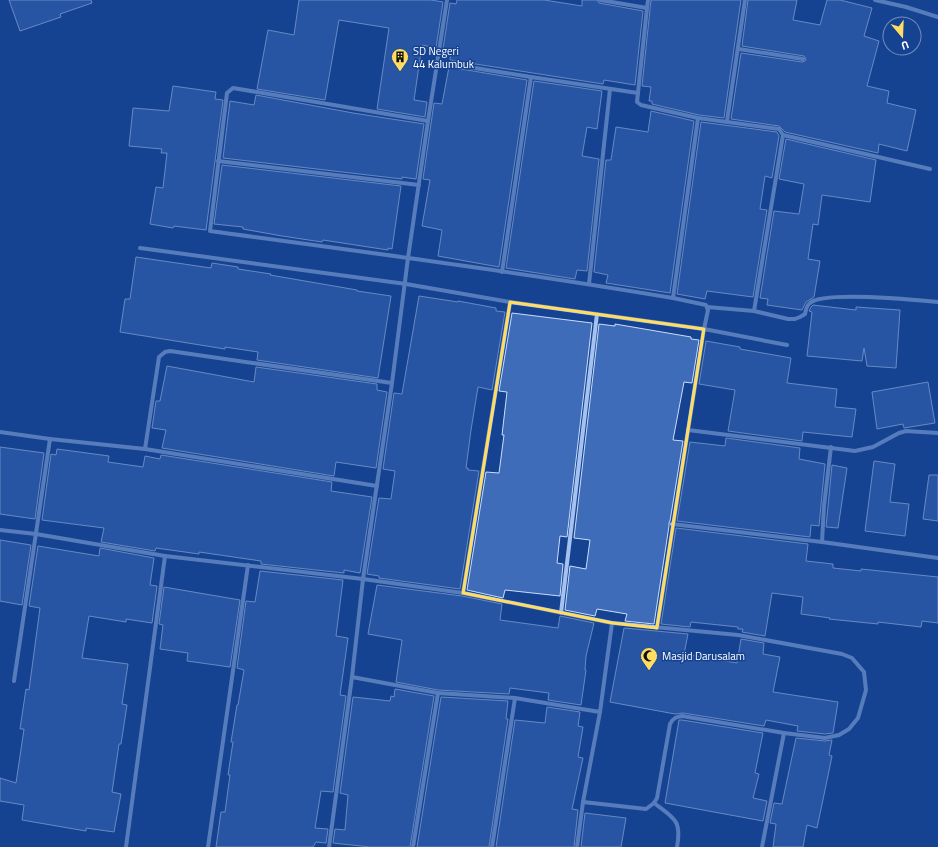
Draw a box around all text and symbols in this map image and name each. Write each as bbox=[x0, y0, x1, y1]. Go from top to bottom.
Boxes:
north arrow bbox=[882, 16, 922, 56]
text: U bbox=[899, 37, 911, 54]
place label: SD Negeri 44 Kalumbuk bbox=[413, 43, 475, 72]
building icon: SD Negeri 44 Kalumbuk bbox=[390, 47, 410, 72]
mosque icon: Masjid Darusalam bbox=[639, 646, 659, 671]
place label: Masjid Darusalam bbox=[662, 648, 745, 664]

